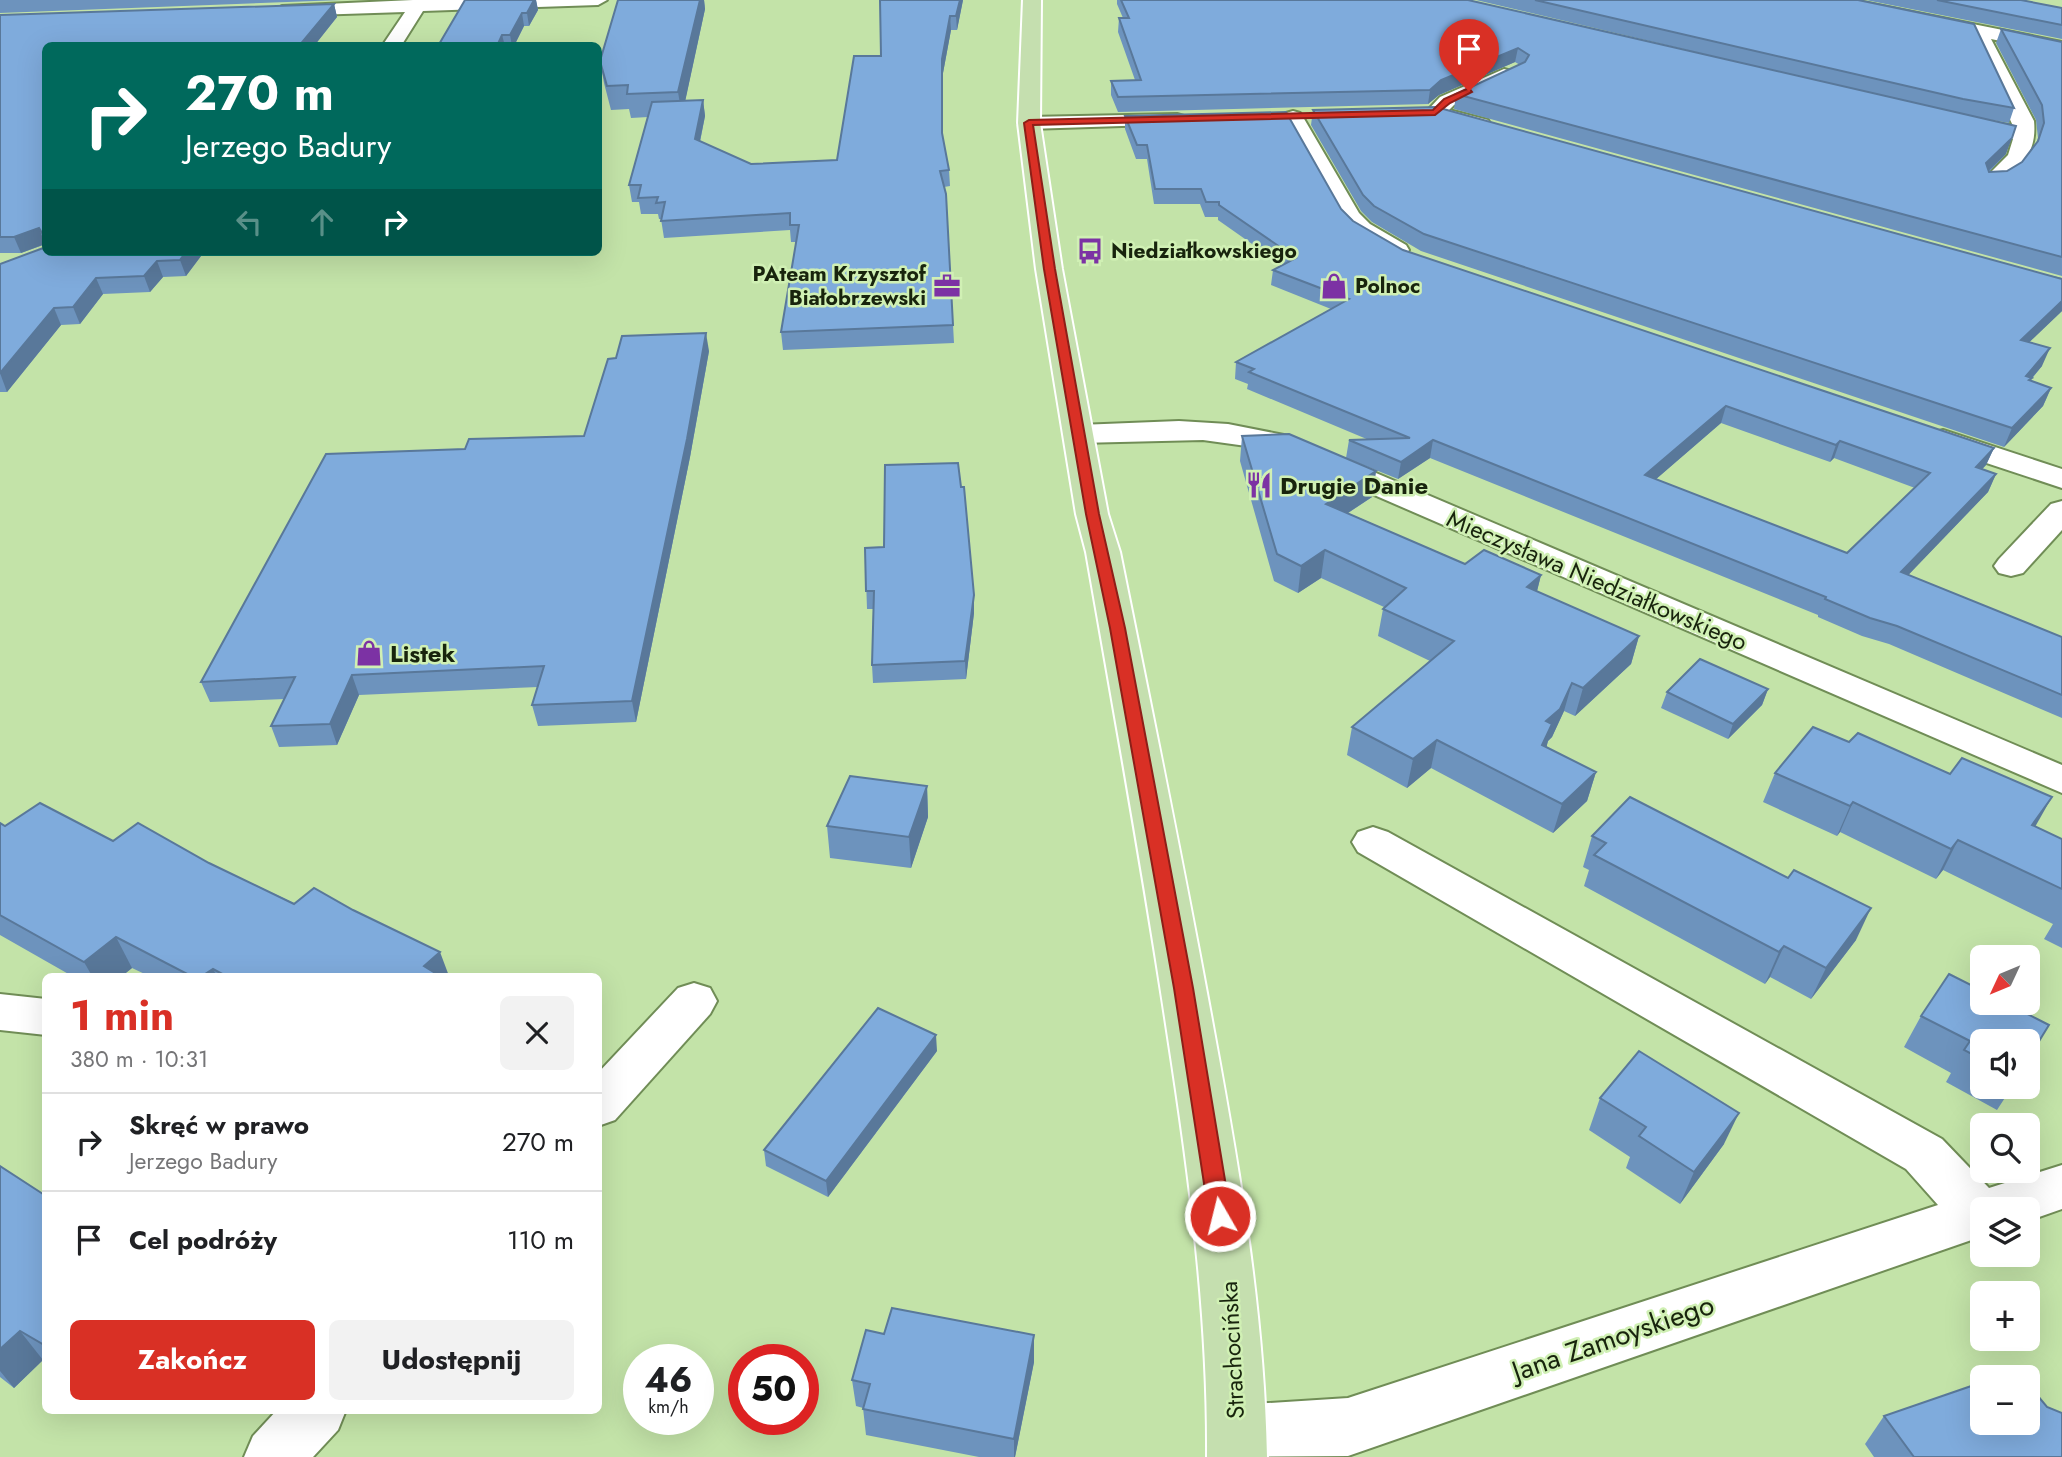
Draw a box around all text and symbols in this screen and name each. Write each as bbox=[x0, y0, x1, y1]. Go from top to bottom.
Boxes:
pin bbox=[1439, 19, 1499, 91]
icon: arrive bbox=[1450, 30, 1488, 68]
text: 270 m bbox=[185, 58, 334, 128]
icon: right bbox=[70, 70, 161, 161]
text: Jerzego Badury bbox=[185, 123, 391, 169]
icon: left bbox=[230, 203, 268, 241]
icon: ahead bbox=[303, 203, 341, 241]
icon: right bbox=[376, 203, 414, 241]
bus stop icon: Niedziałkowskiego bbox=[1075, 236, 1105, 266]
place label: Niedziałkowskiego bbox=[1111, 236, 1297, 266]
place label: PAteam Krzysztof Białobrzewski bbox=[752, 259, 927, 313]
office icon: PAteam Krzysztof Białobrzewski bbox=[932, 271, 962, 301]
shop icon: Polnoc bbox=[1319, 271, 1349, 301]
place label: Polnoc bbox=[1355, 271, 1420, 301]
place label: Drugie Danie bbox=[1280, 468, 1428, 503]
restaurant icon: Drugie Danie bbox=[1244, 470, 1274, 500]
street label: Mieczysława Niedziałkowskiego bbox=[1441, 501, 1753, 659]
place label: Listek bbox=[390, 636, 456, 671]
shop icon: Listek bbox=[354, 638, 384, 668]
north arrow bbox=[1970, 945, 2040, 1015]
map controls bbox=[1970, 945, 2040, 1435]
text: 1 min bbox=[70, 985, 174, 1046]
button: close bbox=[500, 996, 574, 1070]
button: sound bbox=[1970, 1029, 2040, 1099]
text: 380 m · 10:31 bbox=[70, 1042, 208, 1076]
text: Skręć w prawo bbox=[129, 1106, 309, 1144]
button: search bbox=[1970, 1113, 2040, 1183]
icon: right bbox=[70, 1123, 108, 1161]
text: 270 m bbox=[502, 1123, 574, 1161]
text: Jerzego Badury bbox=[129, 1144, 277, 1178]
position arrow bbox=[1183, 1179, 1257, 1253]
button: layers bbox=[1970, 1197, 2040, 1267]
icon: arrive bbox=[70, 1221, 108, 1259]
text: Cel podróży bbox=[129, 1221, 277, 1259]
text: 110 m bbox=[507, 1221, 574, 1259]
street label: Strachocińska bbox=[1211, 1280, 1253, 1420]
button: + bbox=[1970, 1281, 2040, 1351]
street label: Jana Zamoyskiego bbox=[1503, 1284, 1719, 1393]
button: Zakończ bbox=[70, 1320, 315, 1400]
button: Udostępnij bbox=[329, 1320, 574, 1400]
speed limit sign: 50 bbox=[728, 1344, 819, 1435]
text: 46 bbox=[645, 1355, 692, 1405]
button: − bbox=[1970, 1365, 2040, 1435]
text: km/h bbox=[648, 1394, 689, 1420]

